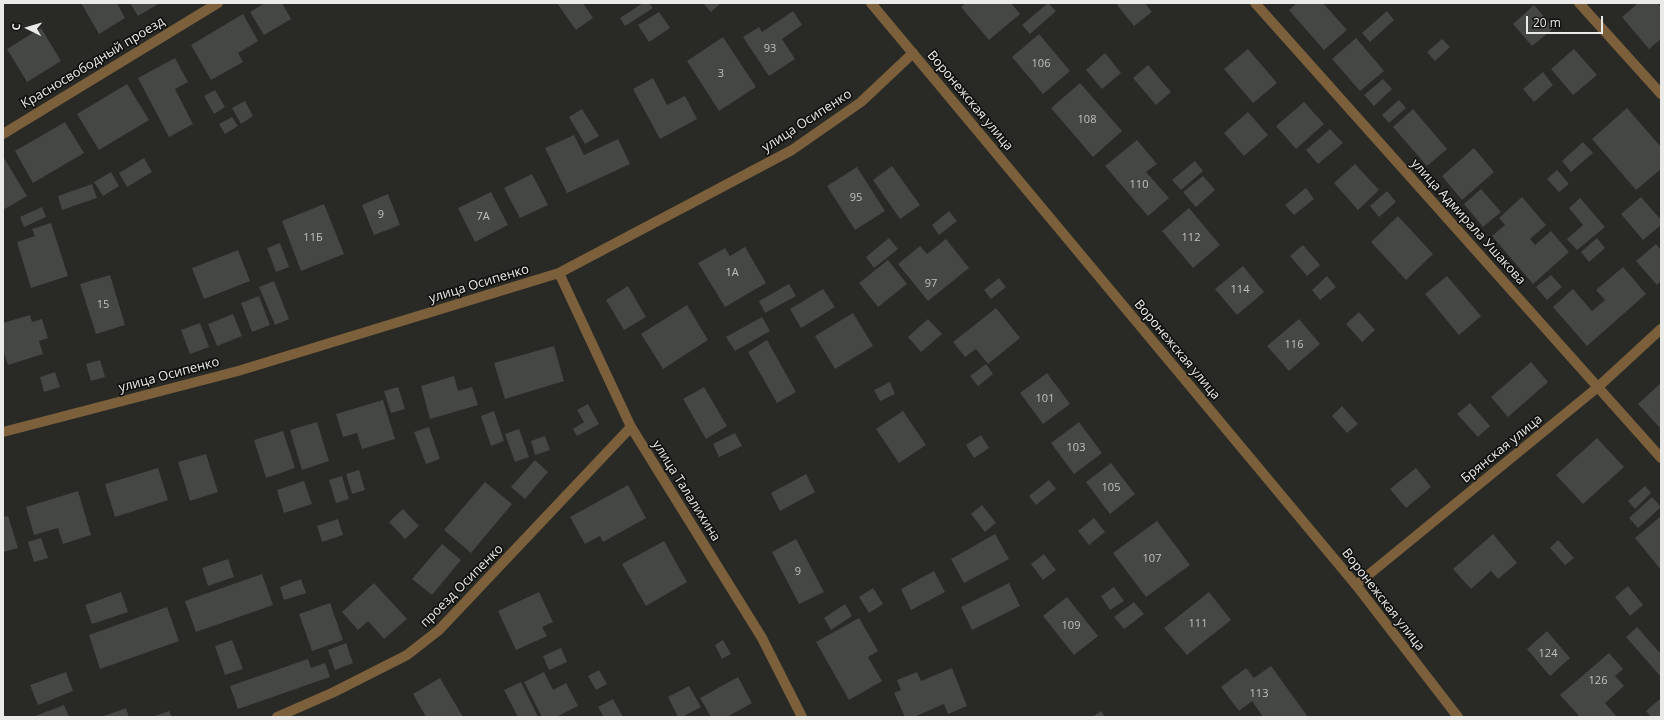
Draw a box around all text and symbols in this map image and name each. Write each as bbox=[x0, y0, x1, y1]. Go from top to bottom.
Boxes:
north arrow bbox=[8, 8, 48, 48]
scale bar bbox=[1528, 8, 1605, 34]
street label: Красносвободный проезд bbox=[18, 14, 168, 112]
text: 20 m bbox=[1533, 14, 1561, 31]
text: С bbox=[8, 23, 23, 31]
house number: 93 bbox=[764, 42, 776, 56]
street label: Воронежская улица bbox=[924, 48, 1016, 154]
house number: 106 bbox=[1032, 57, 1050, 71]
house number: 3 bbox=[718, 67, 724, 81]
street label: улица Осипенко bbox=[759, 86, 855, 156]
house number: 108 bbox=[1078, 113, 1096, 127]
street label: улица Адмирала Ушакова bbox=[1407, 156, 1529, 288]
house number: 110 bbox=[1130, 178, 1148, 192]
house number: 95 bbox=[850, 191, 862, 205]
house number: 9 bbox=[378, 208, 384, 222]
house number: 7А bbox=[476, 210, 490, 224]
house number: 11Б bbox=[303, 231, 323, 245]
house number: 112 bbox=[1182, 231, 1200, 245]
street label: улица Осипенко bbox=[427, 261, 531, 307]
house number: 1А bbox=[725, 266, 739, 280]
house number: 97 bbox=[925, 277, 937, 291]
house number: 114 bbox=[1231, 283, 1249, 297]
street label: Воронежская улица bbox=[1131, 297, 1223, 403]
house number: 15 bbox=[97, 298, 109, 312]
house number: 116 bbox=[1285, 338, 1303, 352]
street label: улица Осипенко bbox=[117, 354, 221, 396]
house number: 101 bbox=[1036, 392, 1054, 406]
street label: Брянская улица bbox=[1458, 412, 1546, 486]
street label: улица Талалихина bbox=[649, 438, 723, 544]
house number: 103 bbox=[1067, 441, 1085, 455]
house number: 105 bbox=[1102, 481, 1120, 495]
street label: проезд Осипенко bbox=[417, 541, 507, 631]
street label: Воронежская улица bbox=[1338, 546, 1428, 654]
house number: 107 bbox=[1143, 552, 1161, 566]
house number: 9 bbox=[795, 565, 801, 579]
house number: 111 bbox=[1189, 617, 1207, 631]
house number: 109 bbox=[1062, 619, 1080, 633]
house number: 124 bbox=[1539, 647, 1557, 661]
house number: 126 bbox=[1589, 674, 1607, 688]
house number: 113 bbox=[1250, 687, 1268, 701]

